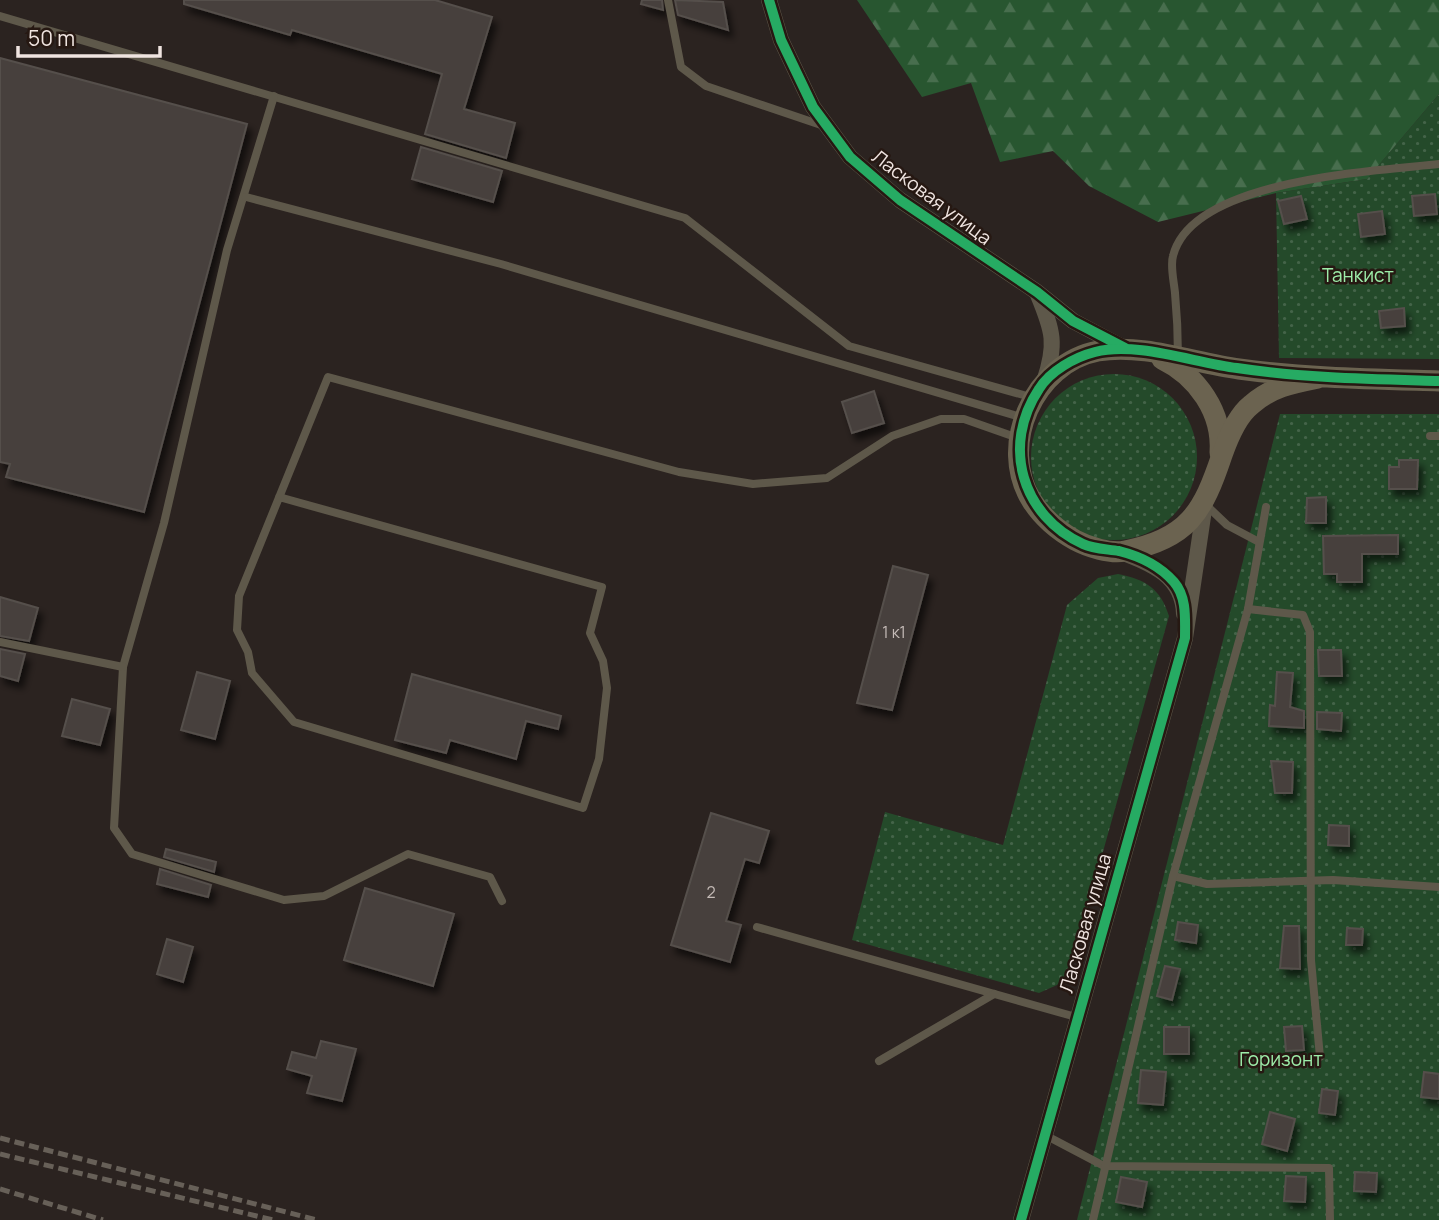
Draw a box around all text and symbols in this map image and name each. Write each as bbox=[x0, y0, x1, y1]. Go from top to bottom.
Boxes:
scale bar bbox=[18, 14, 159, 58]
text: 50 m bbox=[28, 24, 75, 52]
street label: Ласковая улица bbox=[867, 143, 997, 251]
park label: Танкист bbox=[1322, 262, 1394, 288]
house number: 1 к1 bbox=[882, 621, 906, 643]
street label: Ласковая улица bbox=[1053, 850, 1117, 996]
house number: 2 bbox=[706, 881, 716, 903]
park label: Горизонт bbox=[1239, 1046, 1323, 1072]

